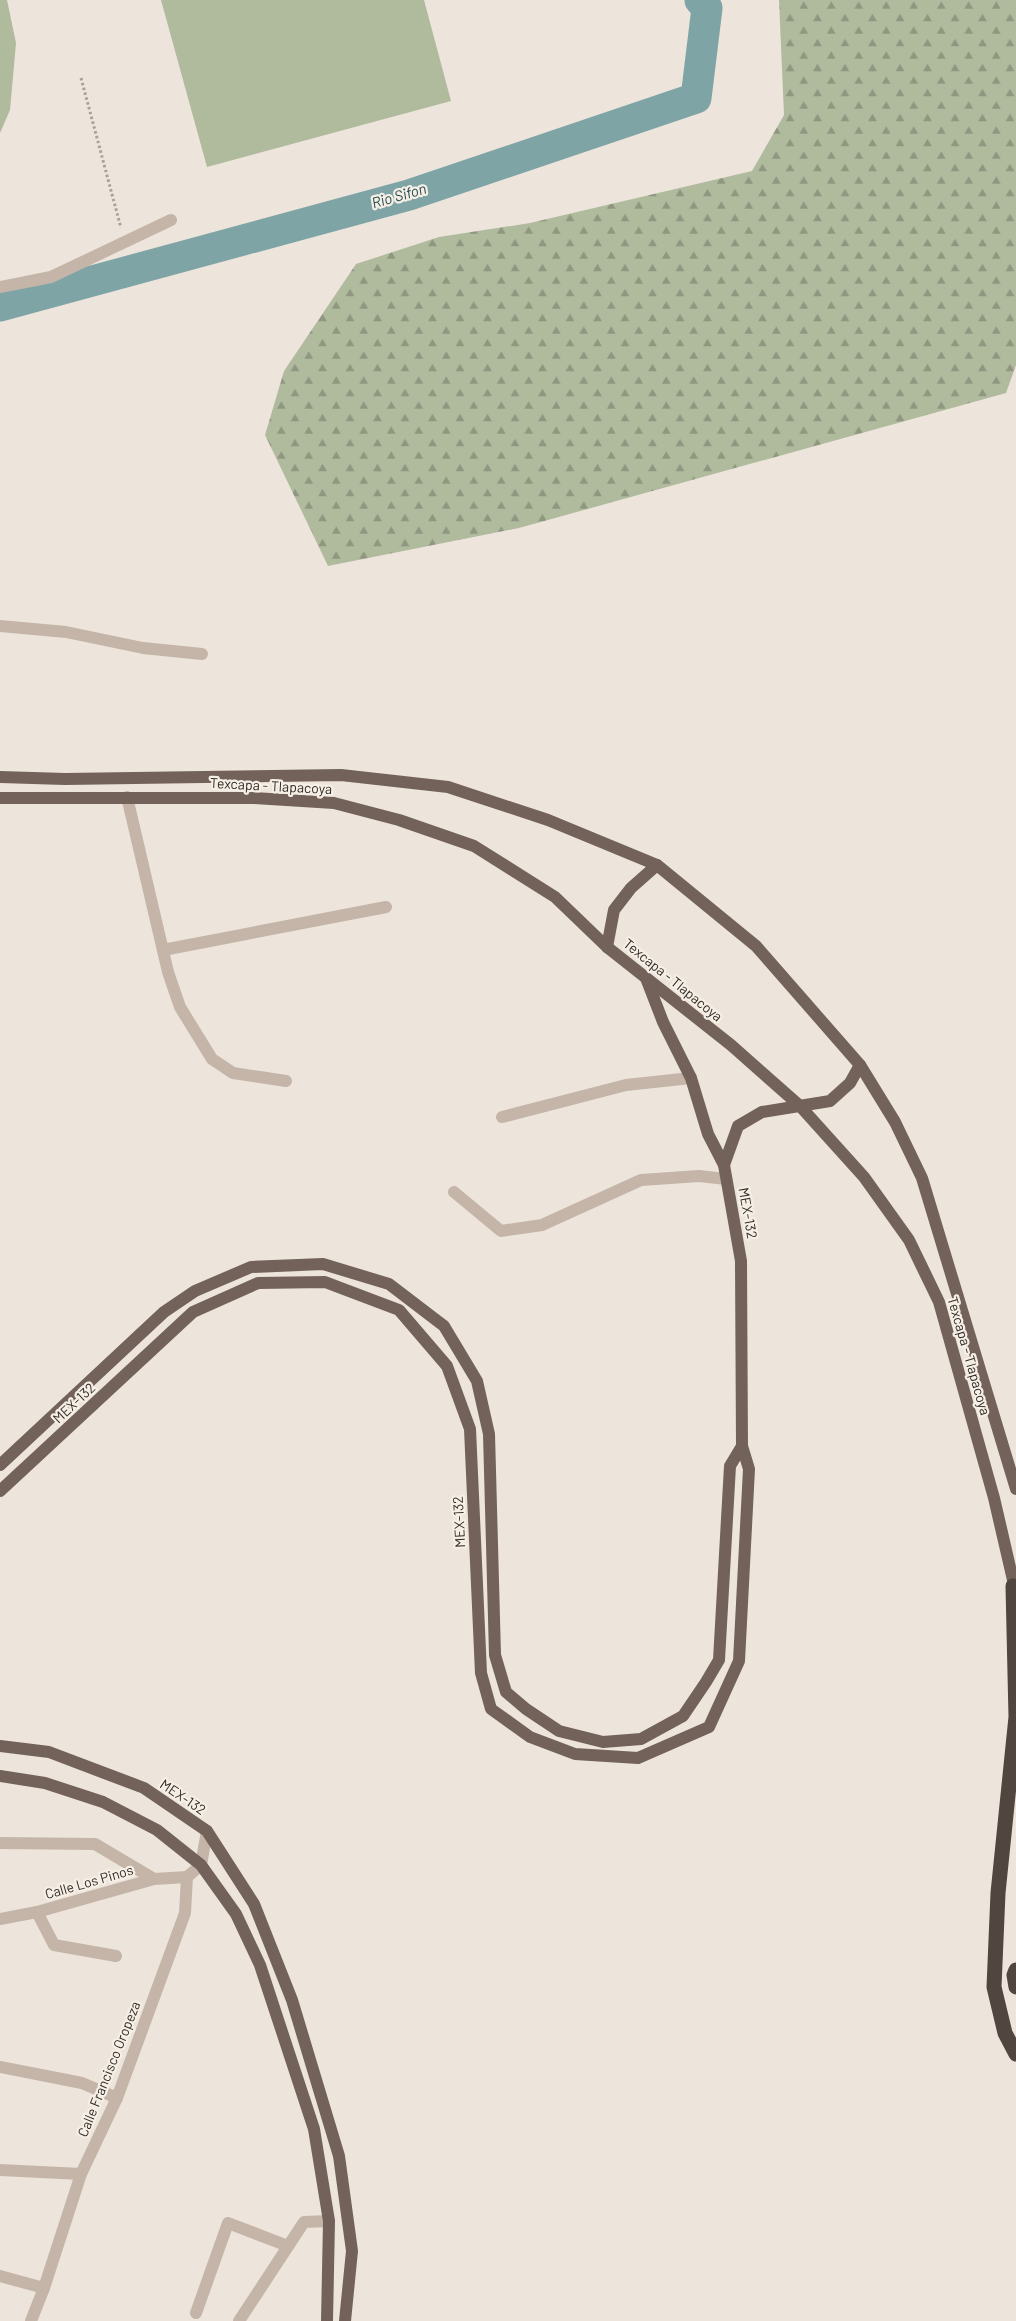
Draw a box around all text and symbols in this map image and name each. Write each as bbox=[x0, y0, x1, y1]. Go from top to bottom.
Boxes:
water label: Rio Sifon bbox=[369, 179, 428, 211]
street label: Texcapa - Tlapacoya bbox=[209, 774, 333, 797]
street label: Texcapa - Tlapacoya bbox=[620, 935, 726, 1025]
street label: MEX-132 bbox=[736, 1186, 761, 1240]
street label: Texcapa - Tlapacoya bbox=[944, 1295, 995, 1417]
street label: MEX-132 bbox=[49, 1379, 98, 1426]
street label: MEX-132 bbox=[449, 1496, 468, 1548]
street label: MEX-132 bbox=[157, 1775, 209, 1818]
street label: Calle Los Pinos bbox=[43, 1861, 135, 1902]
street label: Calle Francisco Oropeza bbox=[74, 1998, 144, 2139]

